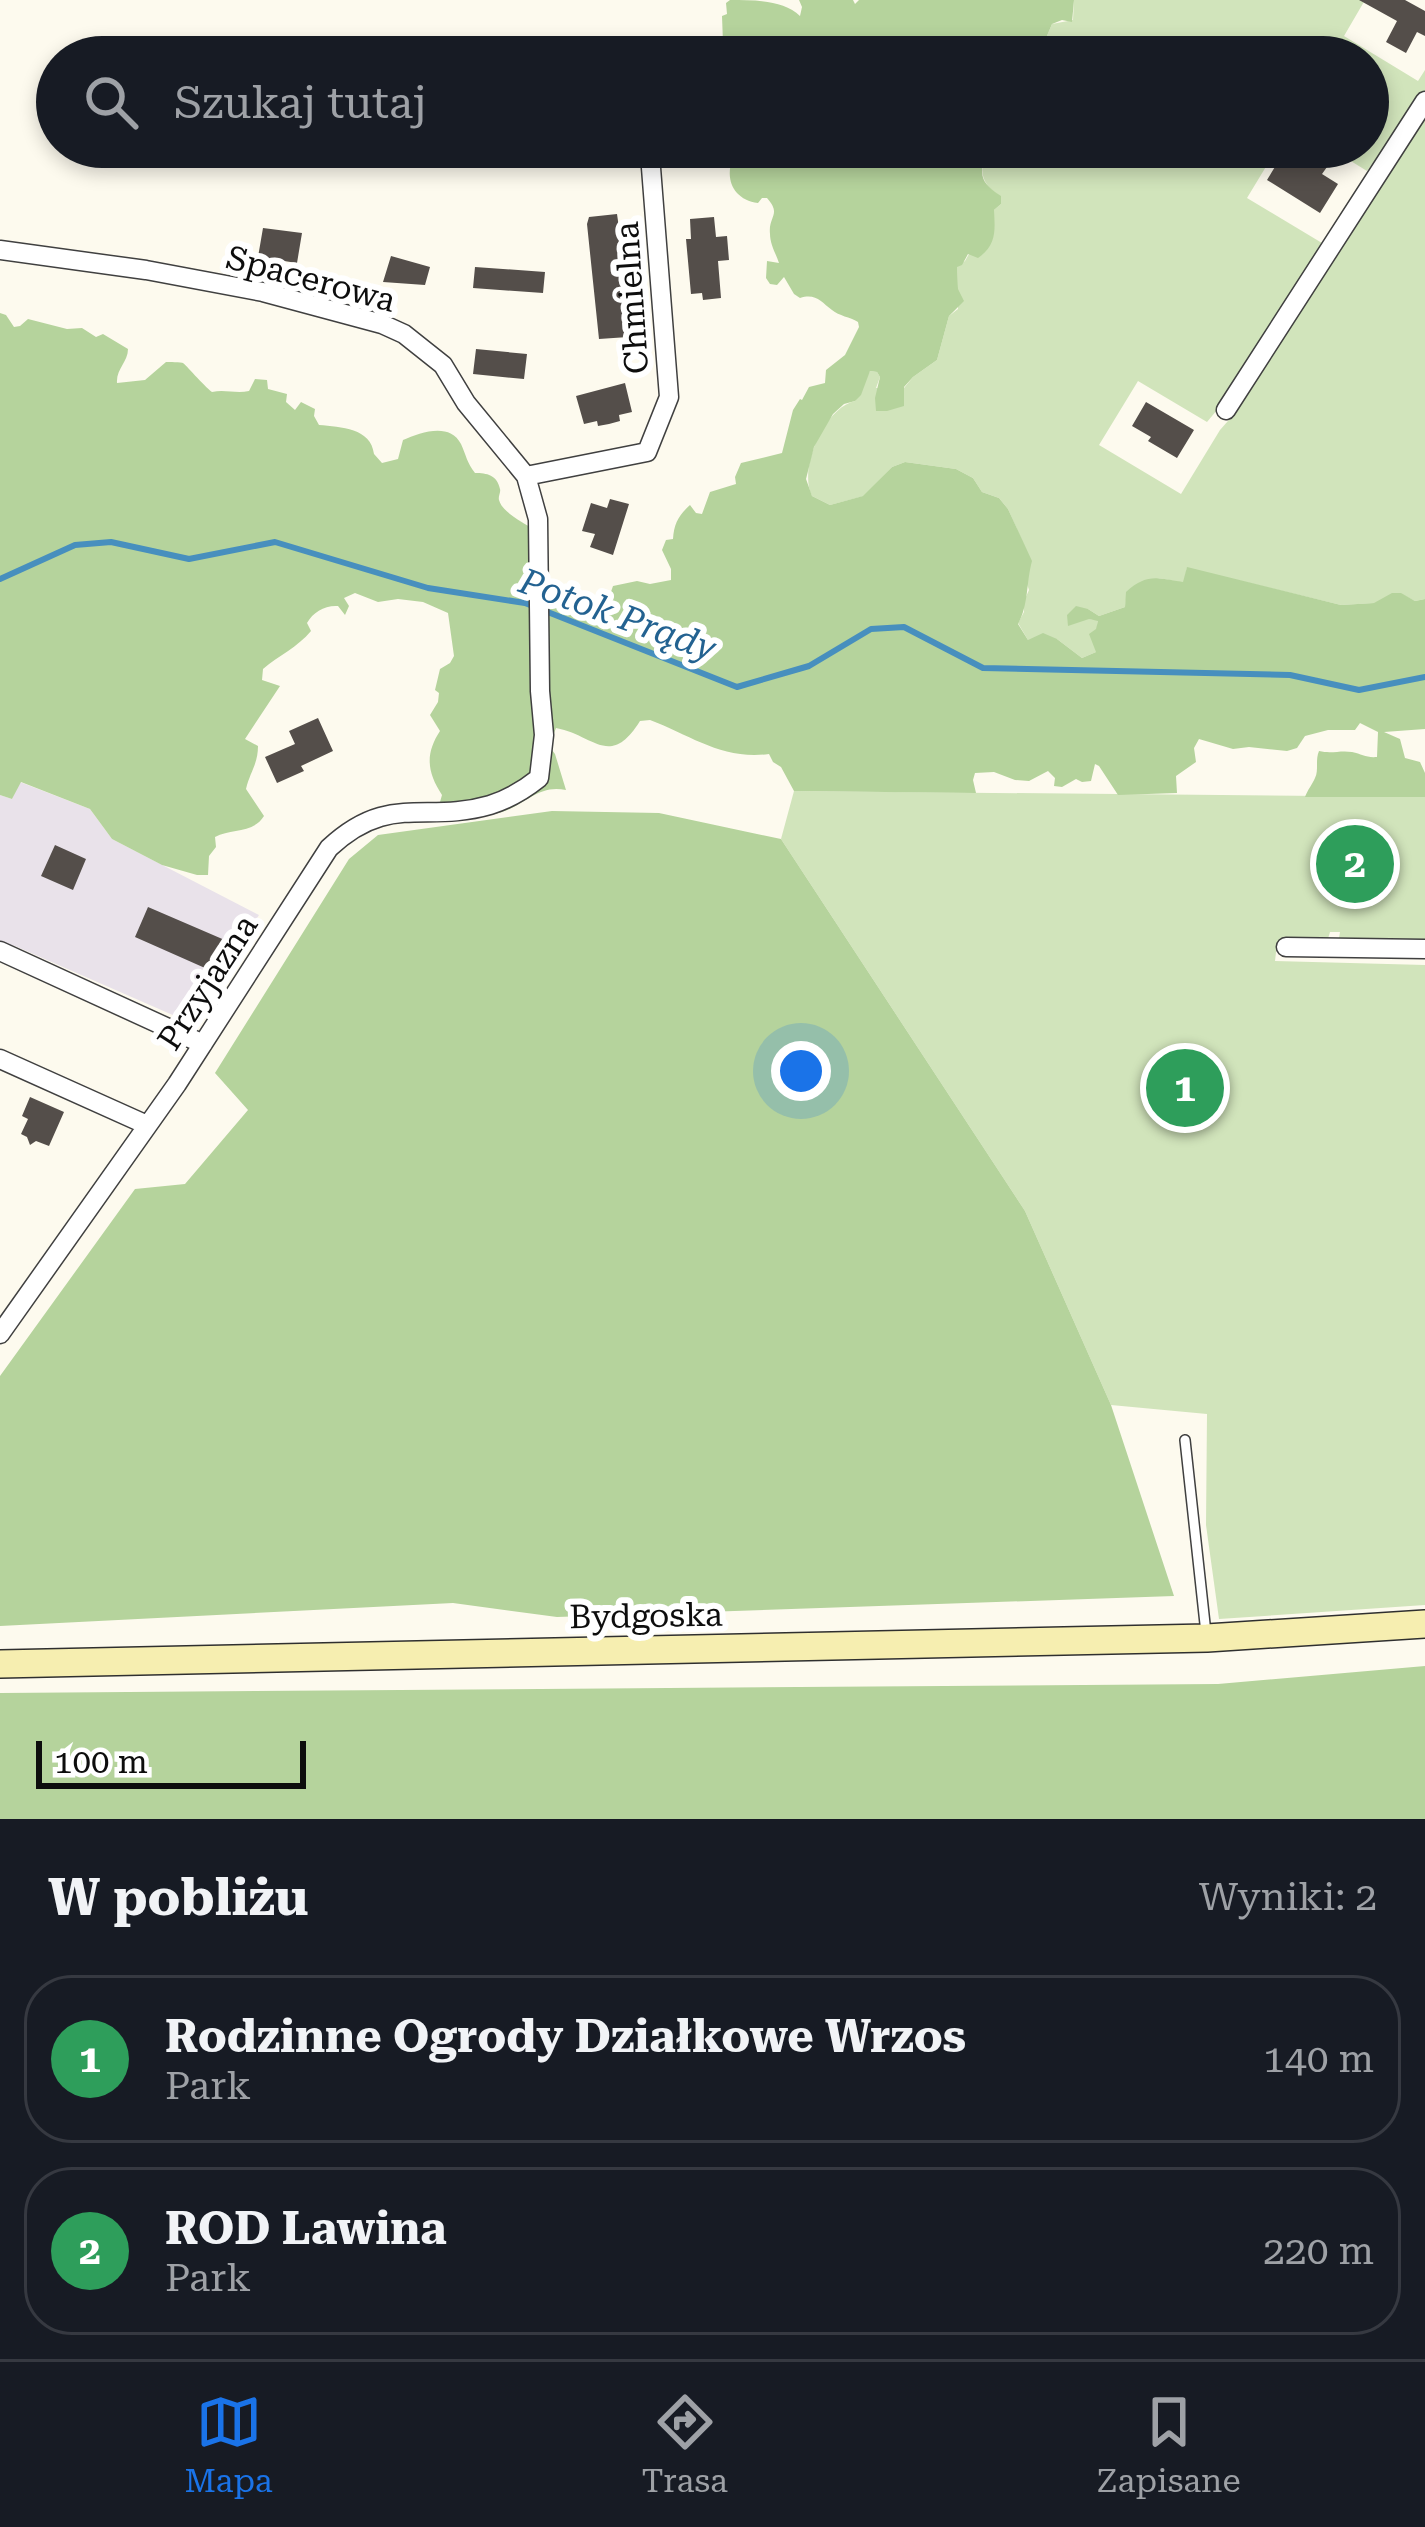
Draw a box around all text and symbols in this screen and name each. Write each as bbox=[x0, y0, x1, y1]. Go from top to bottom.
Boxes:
search box bbox=[36, 36, 1389, 168]
icon: search bbox=[78, 69, 144, 135]
text: Szukaj tutaj bbox=[174, 76, 427, 129]
street label: Chmielna bbox=[607, 220, 656, 376]
street label: Spacerowa bbox=[222, 237, 400, 320]
water label: Potok Prądy bbox=[513, 560, 722, 670]
pin: 2 bbox=[1316, 819, 1394, 909]
street label: Przyjazna bbox=[149, 907, 266, 1057]
your location bbox=[771, 1041, 831, 1101]
pin: 1 bbox=[1146, 1043, 1224, 1133]
street label: Bydgoska bbox=[569, 1595, 723, 1636]
scale bar bbox=[36, 1735, 306, 1788]
text: 100 m bbox=[54, 1742, 148, 1781]
text: W pobliżu bbox=[48, 1868, 308, 1927]
text: Wyniki: 2 bbox=[1199, 1874, 1377, 1920]
text: Rodzinne Ogrody Działkowe Wrzos bbox=[165, 2010, 966, 2063]
text: 1 bbox=[79, 2036, 101, 2082]
text: 140 m bbox=[1263, 2036, 1374, 2082]
text: Park bbox=[165, 2063, 251, 2109]
text: ROD Lawina bbox=[165, 2202, 447, 2255]
text: 2 bbox=[79, 2228, 101, 2274]
text: 220 m bbox=[1263, 2228, 1374, 2274]
text: Park bbox=[165, 2255, 251, 2301]
tab: Mapa bbox=[184, 2389, 273, 2500]
tab: Trasa bbox=[642, 2389, 728, 2500]
tab: Zapisane bbox=[1097, 2389, 1241, 2500]

